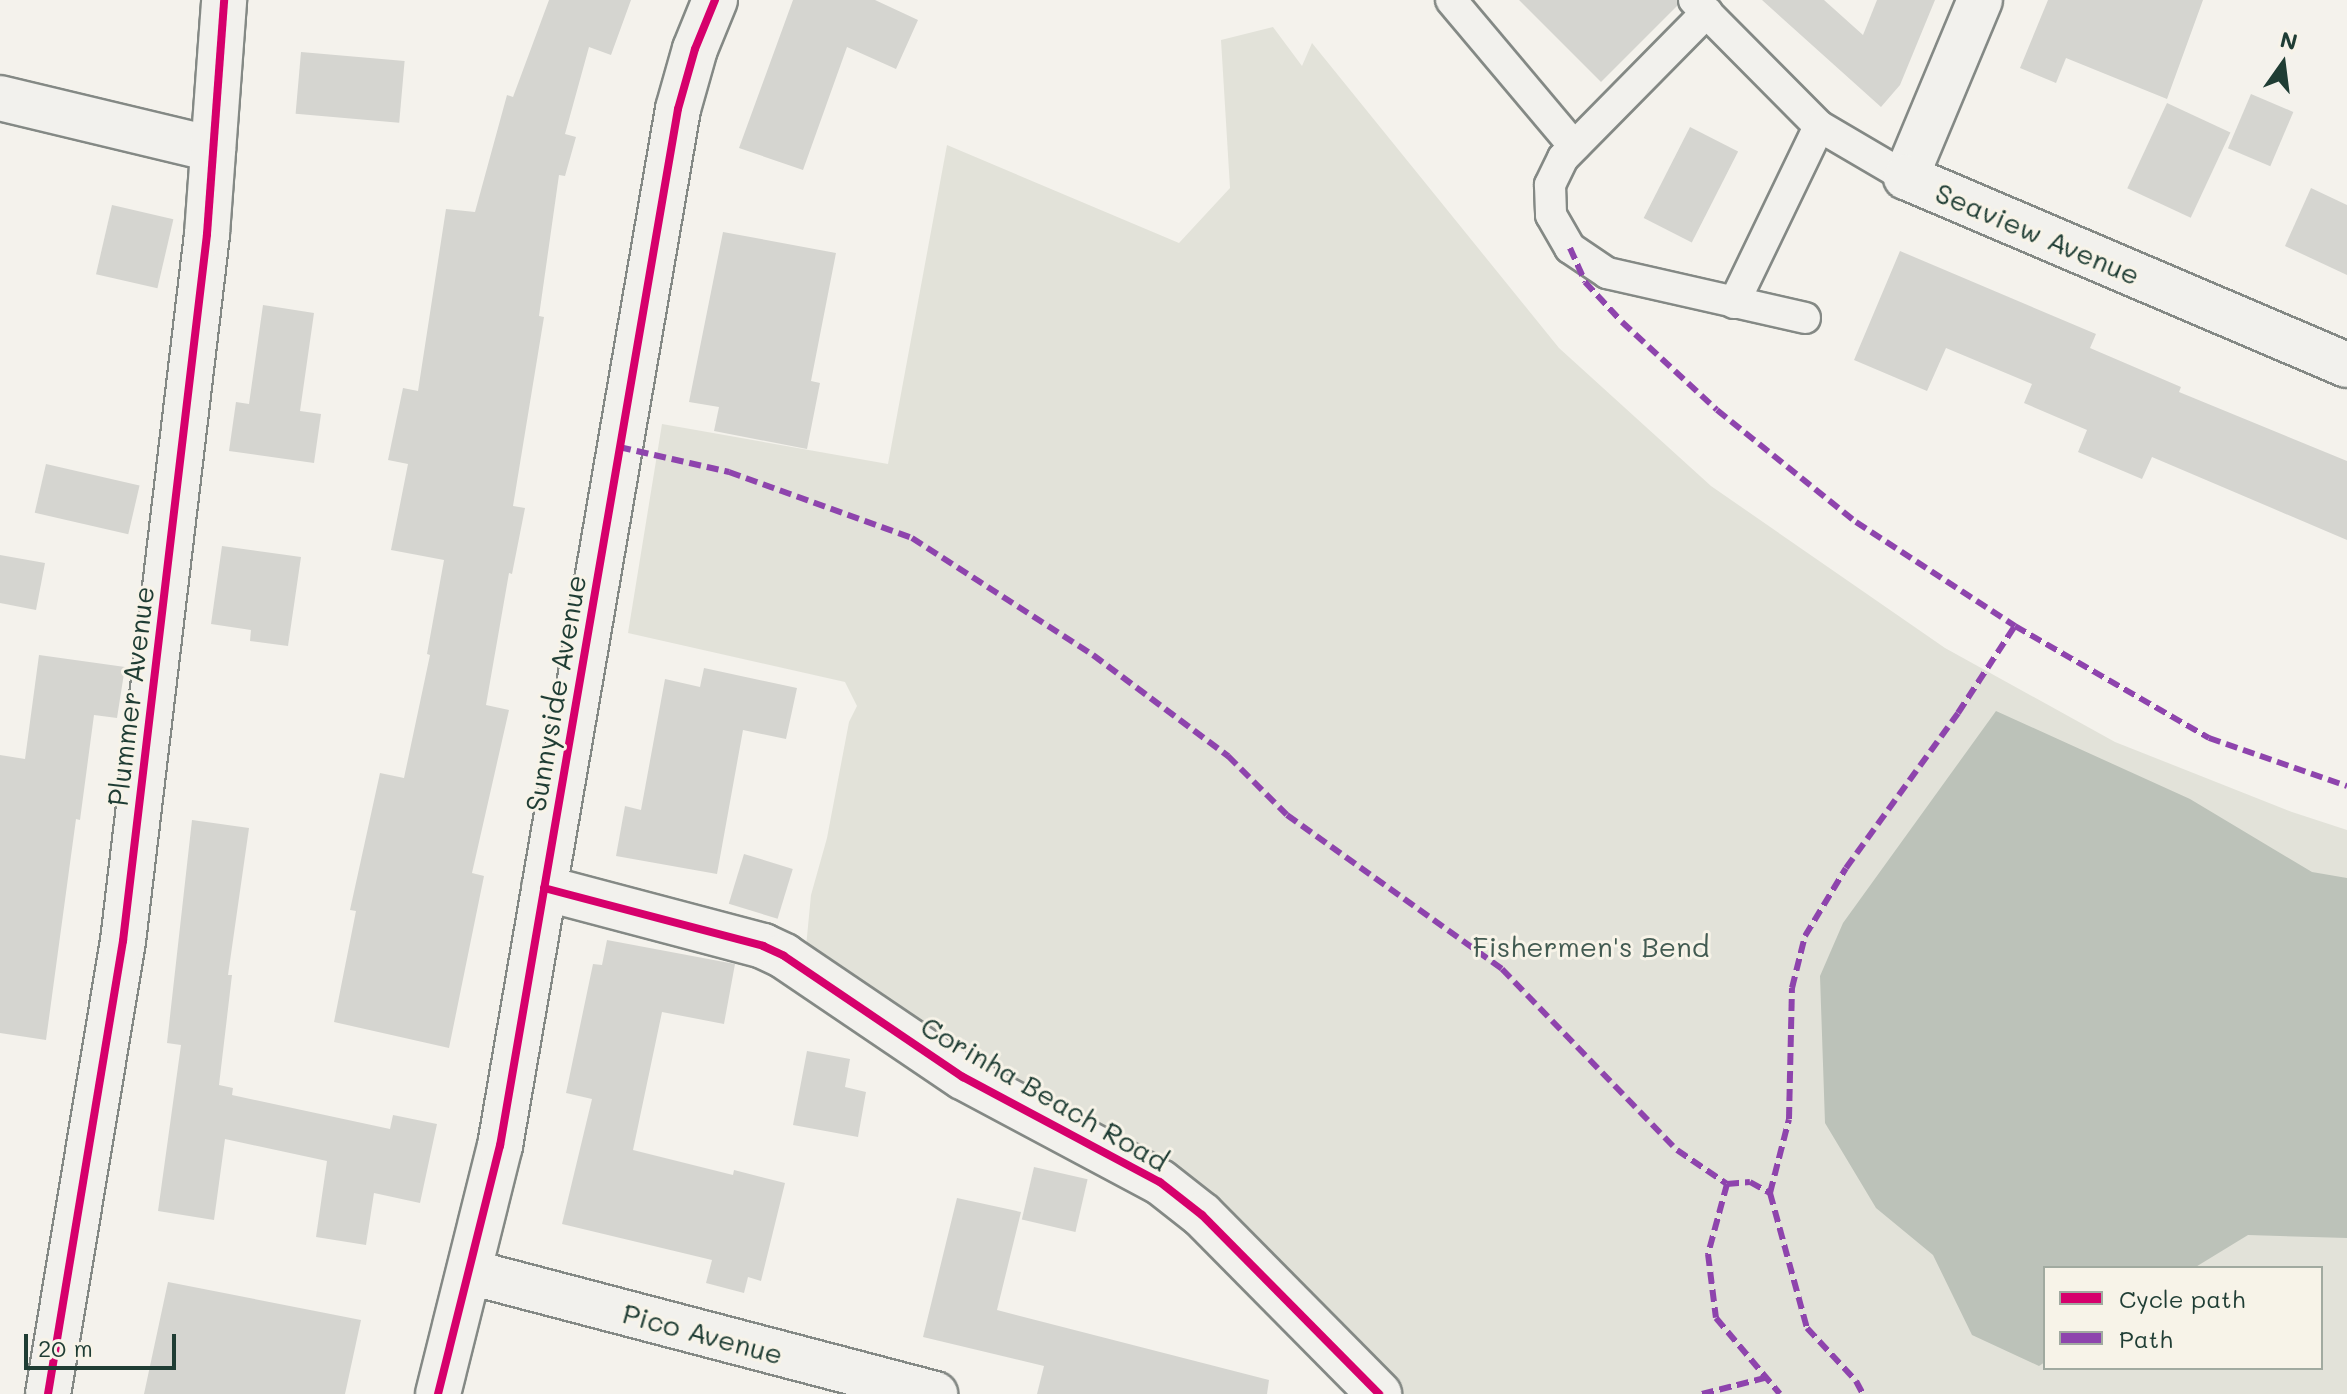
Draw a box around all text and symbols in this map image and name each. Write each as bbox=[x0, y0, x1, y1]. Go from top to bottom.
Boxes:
north arrow bbox=[2243, 24, 2323, 104]
text: N bbox=[2277, 24, 2301, 56]
street label: Seaview Avenue bbox=[1931, 175, 2145, 291]
street label: Sunnyside Avenue bbox=[518, 572, 592, 814]
street label: Plummer Avenue bbox=[100, 584, 160, 808]
park label: Fishermen's Bend bbox=[1473, 929, 1709, 963]
street label: Corinha Beach Road bbox=[915, 1008, 1175, 1178]
legend bbox=[2043, 1266, 2323, 1370]
text: Cycle path bbox=[2119, 1283, 2245, 1314]
street label: Pico Avenue bbox=[619, 1295, 787, 1371]
scale bar bbox=[28, 1318, 180, 1368]
text: Path bbox=[2119, 1323, 2173, 1354]
text: 20 m bbox=[38, 1332, 93, 1363]

